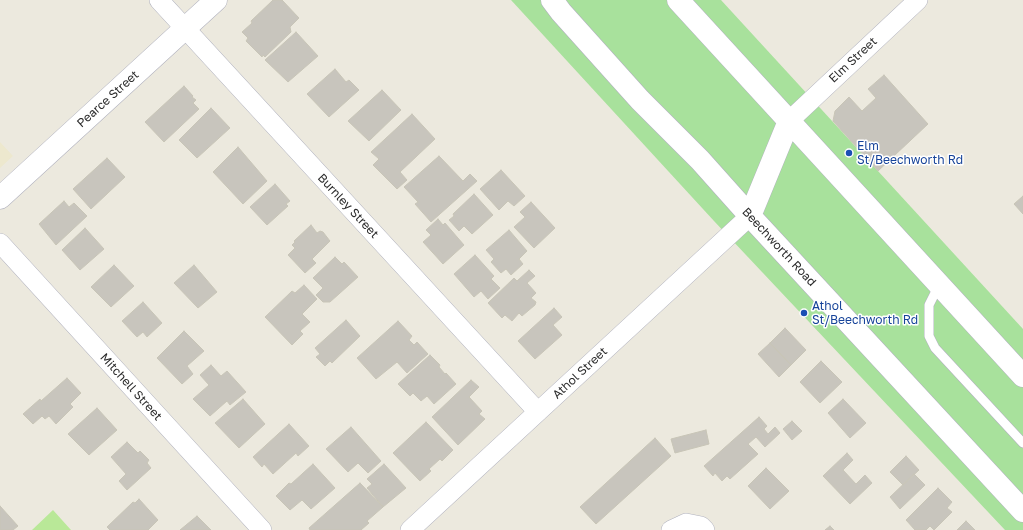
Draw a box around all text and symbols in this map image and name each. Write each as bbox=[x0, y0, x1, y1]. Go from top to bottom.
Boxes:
street label: Elm Street bbox=[826, 34, 880, 86]
street label: Pearce Street bbox=[74, 68, 142, 130]
place label: Elm St/Beechworth Rd bbox=[857, 139, 963, 167]
marker: Elm St/Beechworth Rd bbox=[844, 148, 854, 158]
street label: Burnley Street bbox=[314, 171, 382, 241]
street label: Beechworth Road bbox=[739, 205, 819, 289]
place label: Athol St/Beechworth Rd bbox=[812, 299, 918, 327]
marker: Athol St/Beechworth Rd bbox=[799, 308, 809, 318]
street label: Athol Street bbox=[550, 344, 610, 402]
street label: Mitchell Street bbox=[97, 350, 165, 424]

